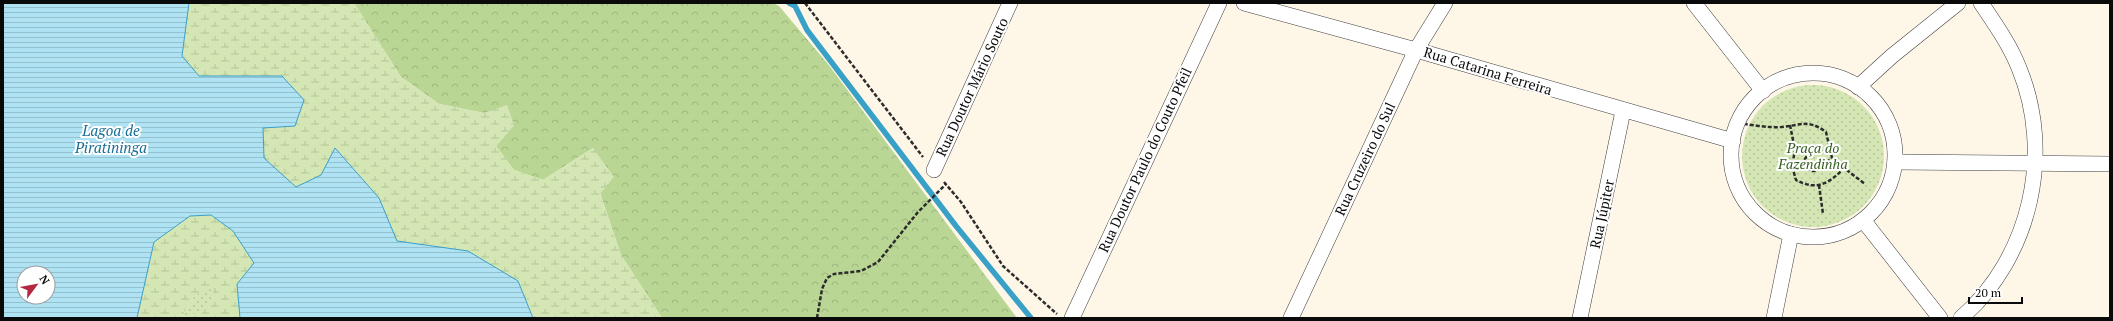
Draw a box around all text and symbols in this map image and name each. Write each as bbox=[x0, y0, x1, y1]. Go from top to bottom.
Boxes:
street label: Rua Doutor Mário Souto bbox=[931, 14, 1012, 159]
street label: Rua Catarina Ferreira bbox=[1422, 42, 1555, 99]
street label: Rua Doutor Paulo do Couto Pfeil bbox=[1093, 64, 1196, 255]
street label: Rua Cruzeiro do Sul bbox=[1330, 99, 1399, 219]
water label: Lagoa de Piratininga bbox=[74, 120, 147, 157]
park label: Praça do Fazendinha bbox=[1777, 138, 1848, 173]
street label: Rua Júpiter bbox=[1585, 177, 1618, 250]
north arrow bbox=[16, 265, 56, 305]
text: N bbox=[36, 272, 53, 288]
scale bar bbox=[1969, 279, 2022, 305]
text: 20 m bbox=[1975, 285, 2002, 300]

